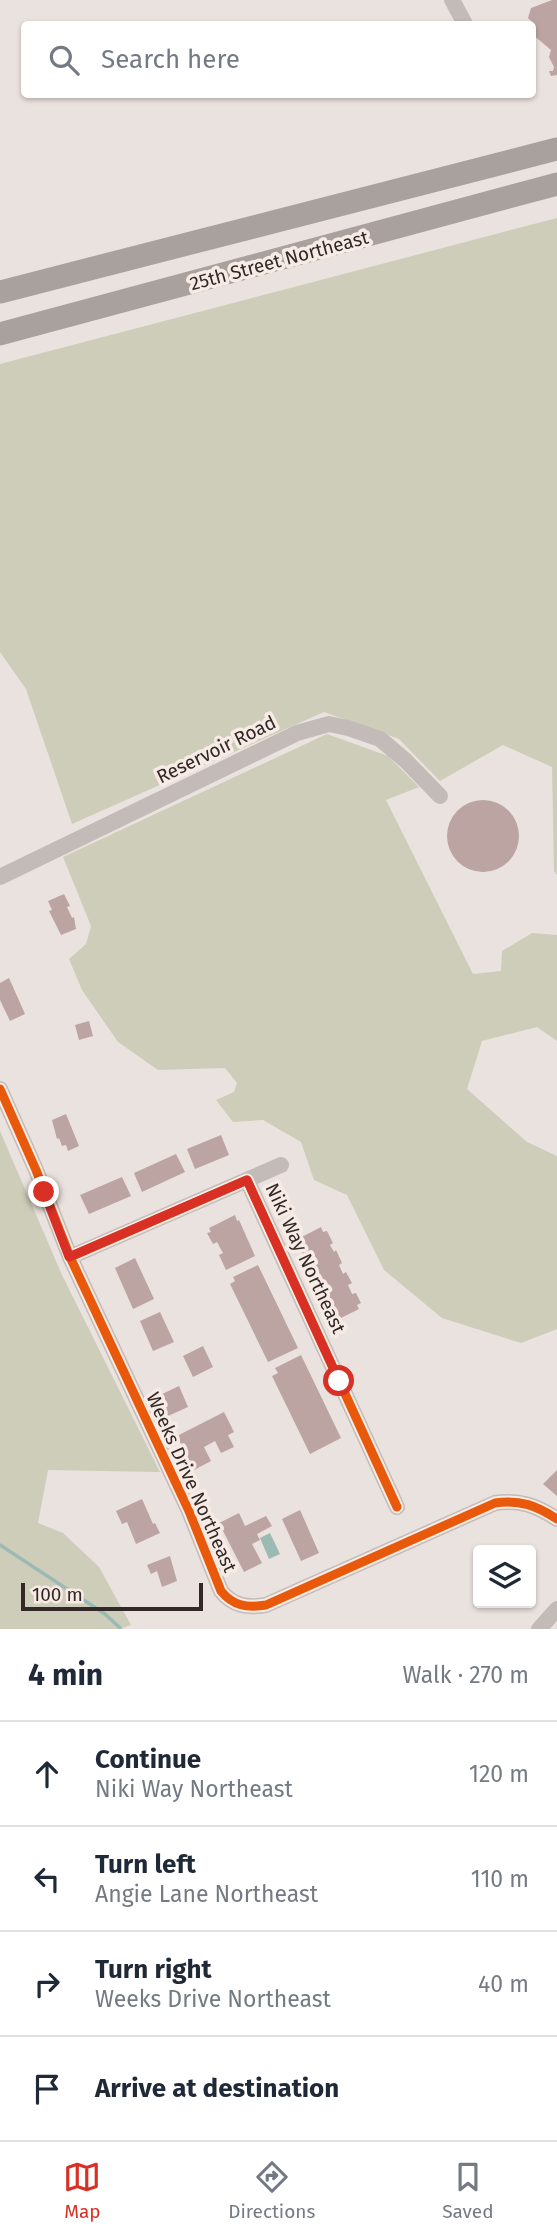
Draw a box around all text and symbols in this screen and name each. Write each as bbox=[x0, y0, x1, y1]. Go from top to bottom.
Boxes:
search box bbox=[21, 21, 536, 98]
icon: search bbox=[45, 41, 83, 79]
text: Search here bbox=[101, 44, 240, 75]
street label: 25th Street Northeast bbox=[187, 226, 371, 295]
street label: Reservoir Road bbox=[153, 711, 280, 788]
route end bbox=[28, 1176, 59, 1207]
street label: Niki Way Northeast bbox=[261, 1179, 351, 1337]
route start bbox=[323, 1365, 354, 1396]
street label: Weeks Drive Northeast bbox=[141, 1389, 242, 1576]
map controls bbox=[473, 1545, 536, 1608]
button: layers bbox=[473, 1545, 536, 1608]
scale bar bbox=[21, 1580, 203, 1612]
text: 100 m bbox=[32, 1583, 83, 1606]
text: 4 min bbox=[28, 1657, 103, 1693]
text: Walk · 270 m bbox=[402, 1661, 529, 1689]
text: Continue bbox=[95, 1744, 201, 1775]
icon: ahead bbox=[28, 1755, 66, 1793]
text: 120 m bbox=[469, 1760, 529, 1788]
text: Niki Way Northeast bbox=[95, 1775, 293, 1803]
text: Turn left bbox=[95, 1849, 196, 1880]
icon: left bbox=[28, 1860, 66, 1898]
text: 110 m bbox=[471, 1865, 529, 1893]
text: Angie Lane Northeast bbox=[95, 1880, 318, 1908]
text: Turn right bbox=[95, 1954, 212, 1985]
icon: right bbox=[28, 1965, 66, 2003]
text: 40 m bbox=[478, 1970, 529, 1998]
text: Weeks Drive Northeast bbox=[95, 1985, 331, 2013]
icon: arrive bbox=[28, 2070, 66, 2108]
text: Arrive at destination bbox=[95, 2073, 339, 2104]
tab: Map bbox=[63, 2158, 101, 2223]
tab: Directions bbox=[228, 2158, 315, 2223]
tab: Saved bbox=[442, 2158, 494, 2223]

